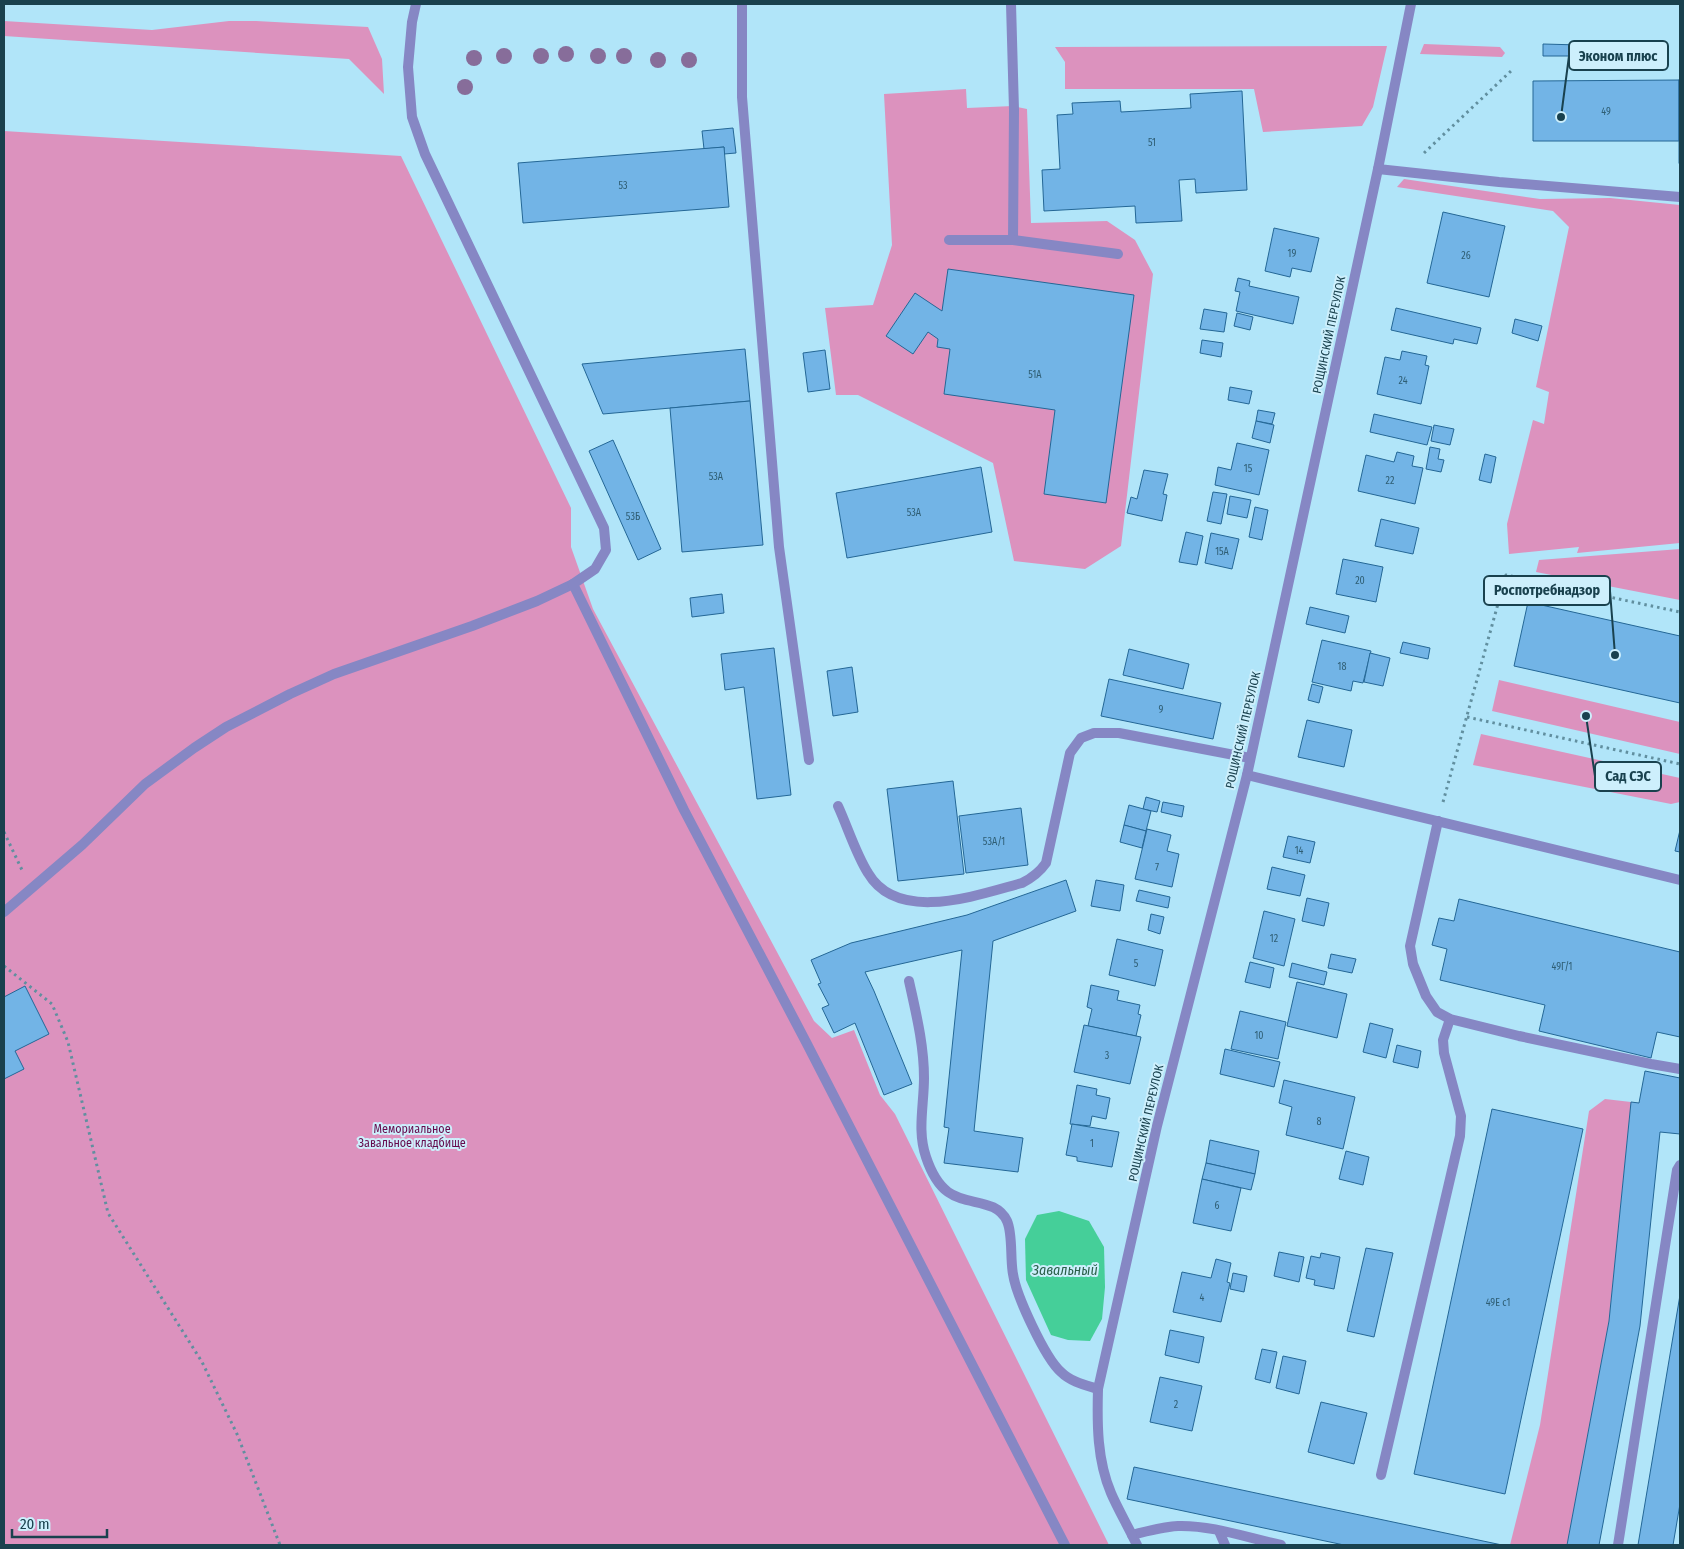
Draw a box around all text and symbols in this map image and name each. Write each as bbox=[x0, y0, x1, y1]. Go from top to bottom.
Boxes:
callout: Эконом плюс bbox=[1569, 41, 1668, 70]
text: Эконом плюс bbox=[1579, 48, 1658, 65]
house number: 49 bbox=[1601, 106, 1611, 118]
house number: 51 bbox=[1148, 137, 1156, 149]
house number: 53 bbox=[618, 180, 628, 192]
house number: 19 bbox=[1288, 248, 1297, 260]
house number: 26 bbox=[1461, 250, 1471, 262]
street label: РОЩИНСКИЙ ПЕРЕУЛОК bbox=[1309, 274, 1348, 395]
house number: 51А bbox=[1028, 369, 1042, 381]
house number: 24 bbox=[1398, 375, 1408, 387]
house number: 15 bbox=[1244, 463, 1253, 475]
house number: 53А bbox=[709, 471, 724, 483]
house number: 22 bbox=[1386, 475, 1395, 487]
house number: 53А bbox=[907, 507, 922, 519]
house number: 53Б bbox=[626, 511, 640, 523]
house number: 15А bbox=[1215, 546, 1230, 558]
house number: 20 bbox=[1355, 575, 1365, 587]
callout: Роспотребнадзор bbox=[1484, 576, 1610, 605]
text: Роспотребнадзор bbox=[1494, 582, 1600, 599]
house number: 18 bbox=[1338, 661, 1346, 673]
street label: РОЩИНСКИЙ ПЕРЕУЛОК bbox=[1222, 669, 1263, 790]
house number: 9 bbox=[1159, 704, 1164, 716]
callout: Сад СЭС bbox=[1595, 762, 1661, 791]
text: Сад СЭС bbox=[1605, 768, 1652, 785]
house number: 53А/1 bbox=[983, 836, 1005, 848]
house number: 14 bbox=[1295, 845, 1304, 857]
house number: 7 bbox=[1155, 862, 1159, 874]
house number: 12 bbox=[1270, 933, 1279, 945]
house number: 5 bbox=[1134, 958, 1139, 970]
house number: 49Г/1 bbox=[1552, 961, 1572, 973]
house number: 10 bbox=[1254, 1030, 1264, 1042]
house number: 3 bbox=[1105, 1050, 1110, 1062]
street label: РОЩИНСКИЙ ПЕРЕУЛОК bbox=[1125, 1062, 1166, 1183]
house number: 8 bbox=[1317, 1116, 1322, 1128]
park label: Мемориальное Завальное кладбище bbox=[358, 1122, 466, 1150]
house number: 1 bbox=[1090, 1138, 1094, 1150]
house number: 6 bbox=[1215, 1200, 1220, 1212]
water label: Завальный bbox=[1031, 1262, 1098, 1279]
house number: 4 bbox=[1200, 1292, 1205, 1304]
house number: 49Е с1 bbox=[1486, 1297, 1510, 1309]
house number: 2 bbox=[1174, 1399, 1179, 1411]
scale bar bbox=[12, 1506, 108, 1538]
text: 20 m bbox=[20, 1515, 50, 1533]

